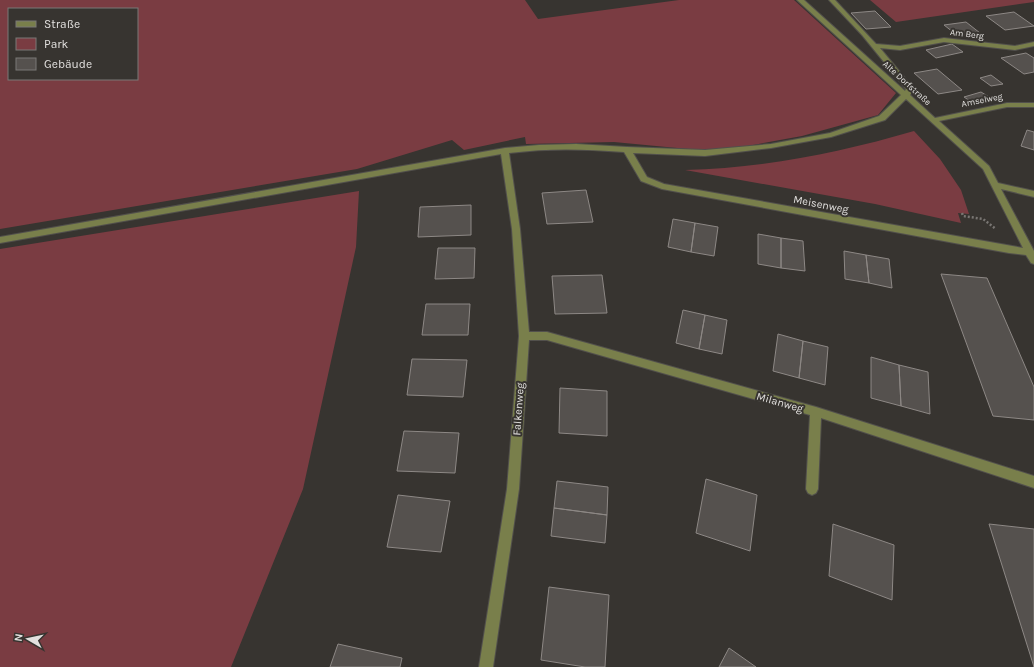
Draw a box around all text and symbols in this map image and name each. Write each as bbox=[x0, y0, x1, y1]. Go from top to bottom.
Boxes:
legend bbox=[8, 8, 138, 80]
text: Straße bbox=[44, 17, 80, 31]
street label: Am Berg bbox=[949, 27, 985, 41]
text: Park bbox=[44, 37, 69, 51]
text: Gebäude bbox=[44, 57, 92, 71]
street label: Alte Dorfstraße bbox=[881, 59, 933, 107]
street label: Amselweg bbox=[961, 91, 1003, 109]
street label: Meisenweg bbox=[792, 193, 850, 216]
street label: Falkenweg bbox=[510, 381, 527, 436]
street label: Milanweg bbox=[755, 390, 806, 416]
north arrow bbox=[8, 619, 48, 659]
text: N bbox=[12, 633, 26, 642]

